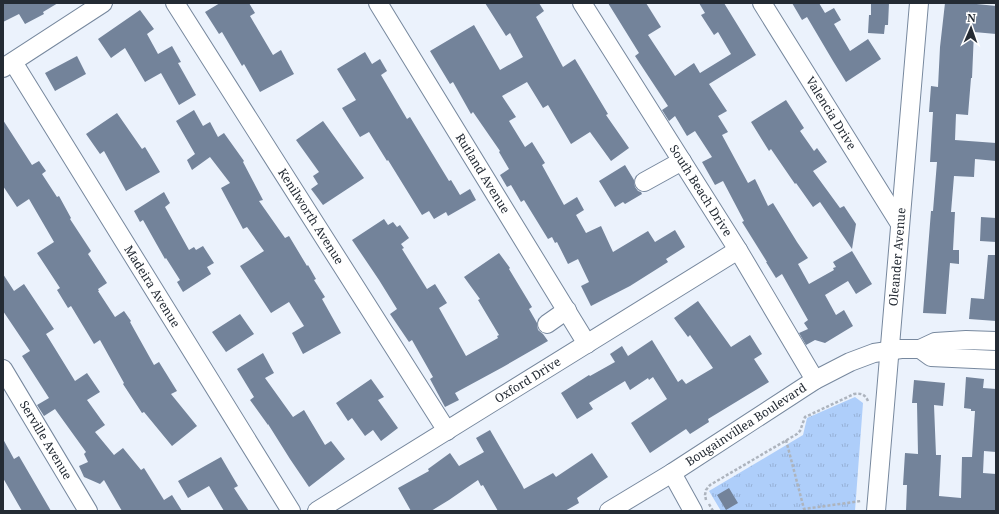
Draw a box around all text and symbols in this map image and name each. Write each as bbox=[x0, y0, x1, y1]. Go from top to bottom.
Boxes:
north arrow bbox=[951, 8, 991, 48]
text: N bbox=[967, 10, 976, 25]
street label: Valencia Drive bbox=[802, 73, 861, 153]
street label: Rutland Avenue bbox=[452, 130, 514, 217]
street label: South Beach Drive bbox=[666, 141, 736, 240]
street label: Kenilworth Avenue bbox=[274, 165, 348, 268]
street label: Oleander Avenue bbox=[884, 207, 910, 307]
street label: Madeira Avenue bbox=[120, 242, 184, 331]
street label: Oxford Drive bbox=[491, 353, 564, 407]
street label: Bougainvillea Boulevard bbox=[682, 378, 810, 470]
street label: Serville Avenue bbox=[16, 397, 76, 483]

